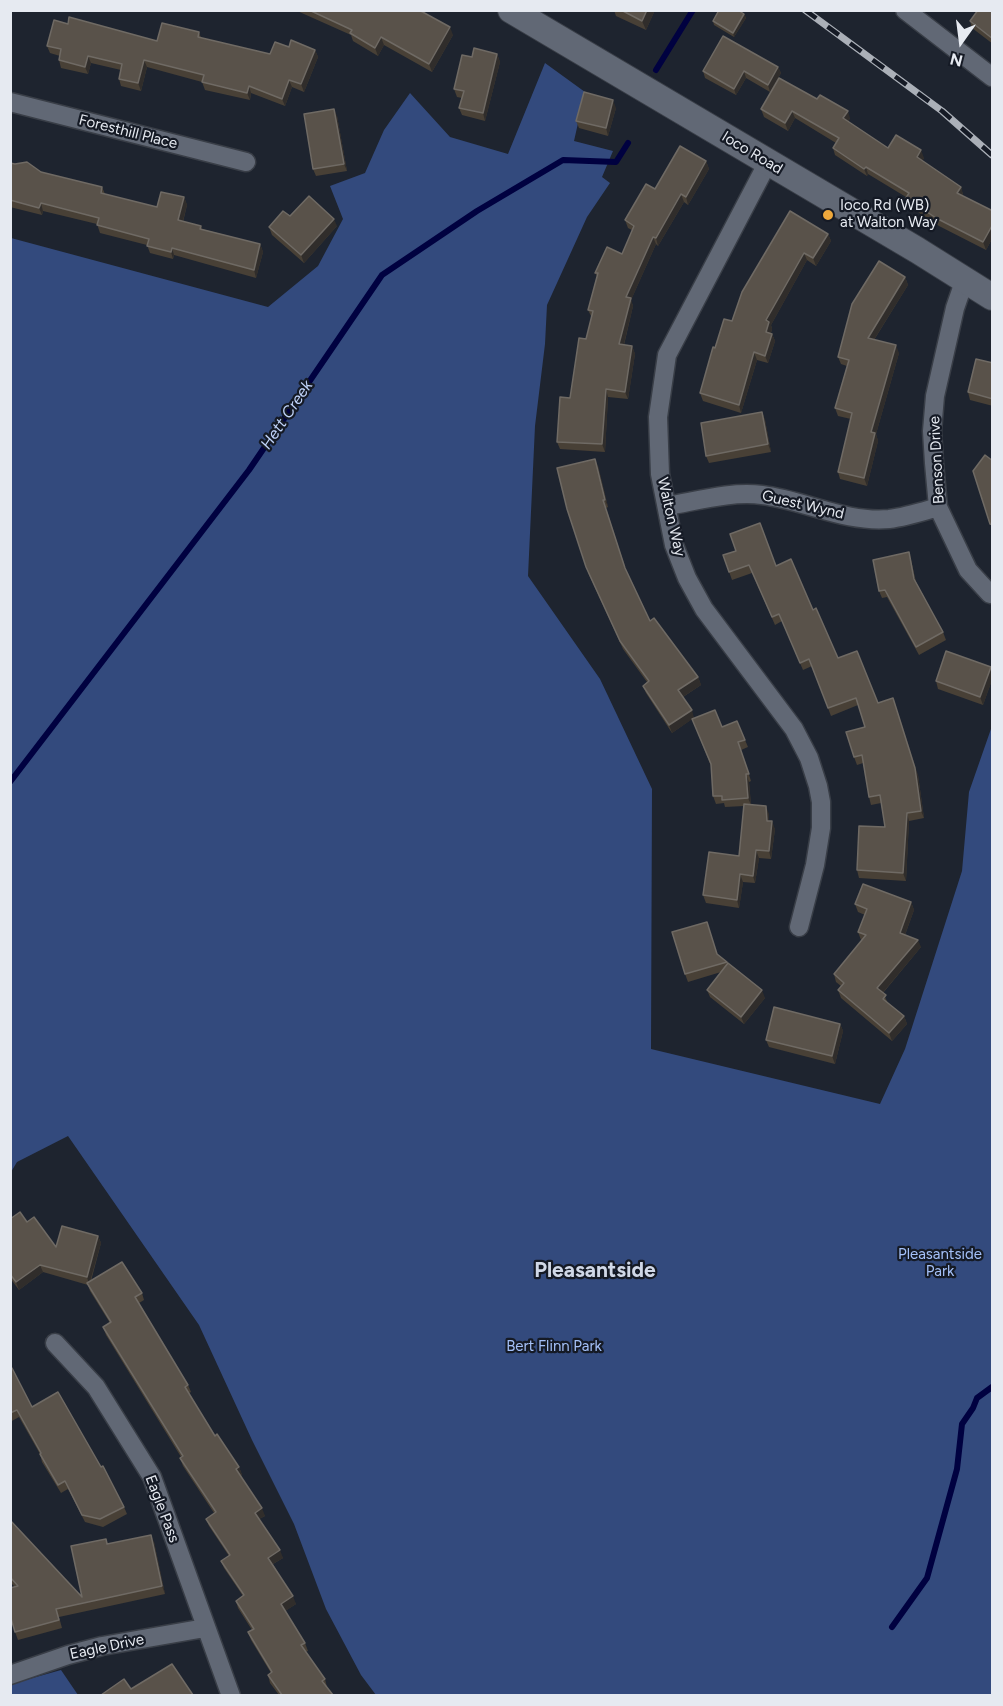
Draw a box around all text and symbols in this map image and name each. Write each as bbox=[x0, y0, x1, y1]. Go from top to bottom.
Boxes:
north arrow bbox=[931, 12, 991, 72]
text: N bbox=[948, 49, 965, 71]
street label: Foresthill Place bbox=[77, 111, 179, 153]
street label: Ioco Road bbox=[718, 128, 786, 178]
place label: Ioco Rd (WB) at Walton Way bbox=[840, 197, 937, 232]
marker: Ioco Rd (WB) at Walton Way bbox=[821, 208, 835, 222]
water label: Hett Creek bbox=[257, 377, 317, 453]
street label: Benson Drive bbox=[926, 416, 948, 504]
street label: Walton Way bbox=[653, 476, 689, 558]
street label: Guest Wynd bbox=[760, 487, 846, 523]
park label: Pleasantside Park bbox=[898, 1246, 982, 1281]
district label: Pleasantside bbox=[534, 1258, 656, 1284]
park label: Bert Flinn Park bbox=[506, 1338, 602, 1356]
street label: Eagle Pass bbox=[141, 1473, 183, 1545]
street label: Eagle Drive bbox=[68, 1630, 146, 1664]

